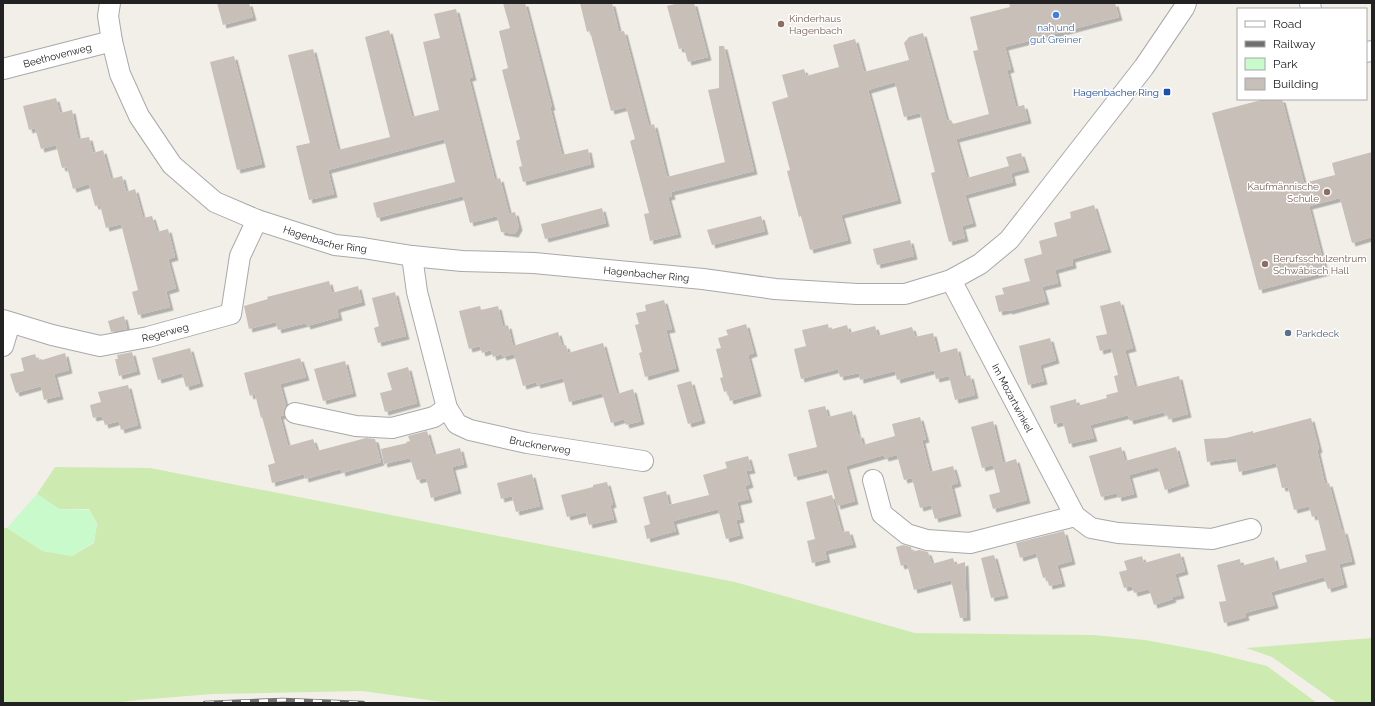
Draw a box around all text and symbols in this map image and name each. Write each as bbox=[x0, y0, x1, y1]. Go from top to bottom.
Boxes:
legend bbox=[1237, 8, 1367, 100]
marker: nah und gut Greiner bbox=[1051, 10, 1061, 20]
place label: Kinderhaus Hagenbach bbox=[789, 13, 843, 36]
text: Road bbox=[1273, 17, 1302, 31]
marker: Kinderhaus Hagenbach bbox=[776, 19, 786, 29]
place label: nah und gut Greiner bbox=[1030, 22, 1082, 45]
text: Railway bbox=[1273, 37, 1316, 51]
street label: Beethovenweg bbox=[22, 41, 93, 70]
text: Park bbox=[1273, 57, 1298, 71]
text: Building bbox=[1273, 77, 1319, 91]
place label: Hagenbacher Ring bbox=[1073, 87, 1159, 98]
marker: Hagenbacher Ring bbox=[1162, 87, 1172, 97]
place label: Kaufmännische Schule bbox=[1247, 181, 1319, 204]
marker: Kaufmännische Schule bbox=[1322, 187, 1332, 197]
street label: Hagenbacher Ring bbox=[282, 224, 368, 255]
place label: Berufsschulzentrum Schwäbisch Hall bbox=[1273, 253, 1366, 276]
marker: Berufsschulzentrum Schwäbisch Hall bbox=[1260, 259, 1270, 269]
street label: Hagenbacher Ring bbox=[603, 265, 690, 284]
street label: Regerweg bbox=[141, 321, 190, 344]
marker: Parkdeck bbox=[1283, 328, 1293, 338]
place label: Parkdeck bbox=[1296, 328, 1340, 339]
street label: Im Mozartwinkel bbox=[990, 362, 1035, 434]
street label: Brucknerweg bbox=[508, 434, 572, 456]

